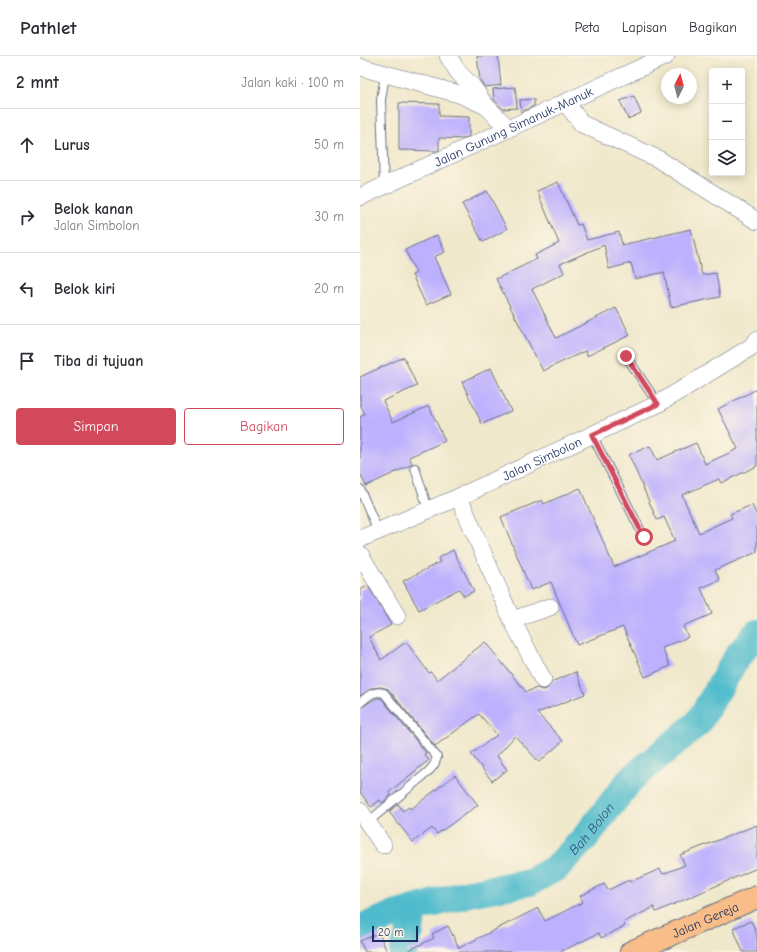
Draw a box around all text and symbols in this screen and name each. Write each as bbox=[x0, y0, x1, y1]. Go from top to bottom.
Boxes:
text: Pathlet bbox=[20, 17, 76, 39]
text: Peta bbox=[575, 19, 600, 36]
text: Lapisan bbox=[622, 19, 667, 36]
text: Bagikan bbox=[689, 19, 737, 36]
north arrow bbox=[661, 68, 697, 104]
map controls bbox=[709, 68, 745, 176]
button: + bbox=[709, 68, 745, 104]
text: 2 mnt bbox=[16, 73, 59, 92]
text: Jalan kaki · 100 m bbox=[241, 75, 344, 90]
street label: Jalan Gunung Simanuk-Manuk bbox=[432, 83, 596, 170]
button: − bbox=[709, 104, 745, 140]
icon: ahead bbox=[16, 134, 38, 156]
text: Lurus bbox=[54, 136, 90, 154]
text: 50 m bbox=[314, 137, 344, 152]
button: layers bbox=[709, 140, 745, 176]
text: Belok kanan bbox=[54, 200, 133, 218]
icon: right bbox=[16, 206, 38, 228]
text: 30 m bbox=[314, 209, 344, 224]
text: Jalan Simbolon bbox=[54, 218, 139, 233]
icon: left bbox=[16, 278, 38, 300]
text: Belok kiri bbox=[54, 280, 115, 298]
text: 20 m bbox=[314, 281, 344, 296]
route end bbox=[617, 347, 635, 365]
icon: arrive bbox=[16, 350, 38, 372]
text: Tiba di tujuan bbox=[54, 352, 143, 370]
button: Simpan bbox=[16, 408, 176, 445]
button: Bagikan bbox=[184, 408, 344, 445]
street label: Jalan Simbolon bbox=[500, 434, 584, 484]
route start bbox=[635, 528, 653, 546]
water label: Bah Bolon bbox=[565, 799, 618, 859]
street label: Jalan Gereja bbox=[670, 899, 741, 941]
scale bar bbox=[372, 924, 418, 943]
text: 20 m bbox=[378, 926, 403, 939]

